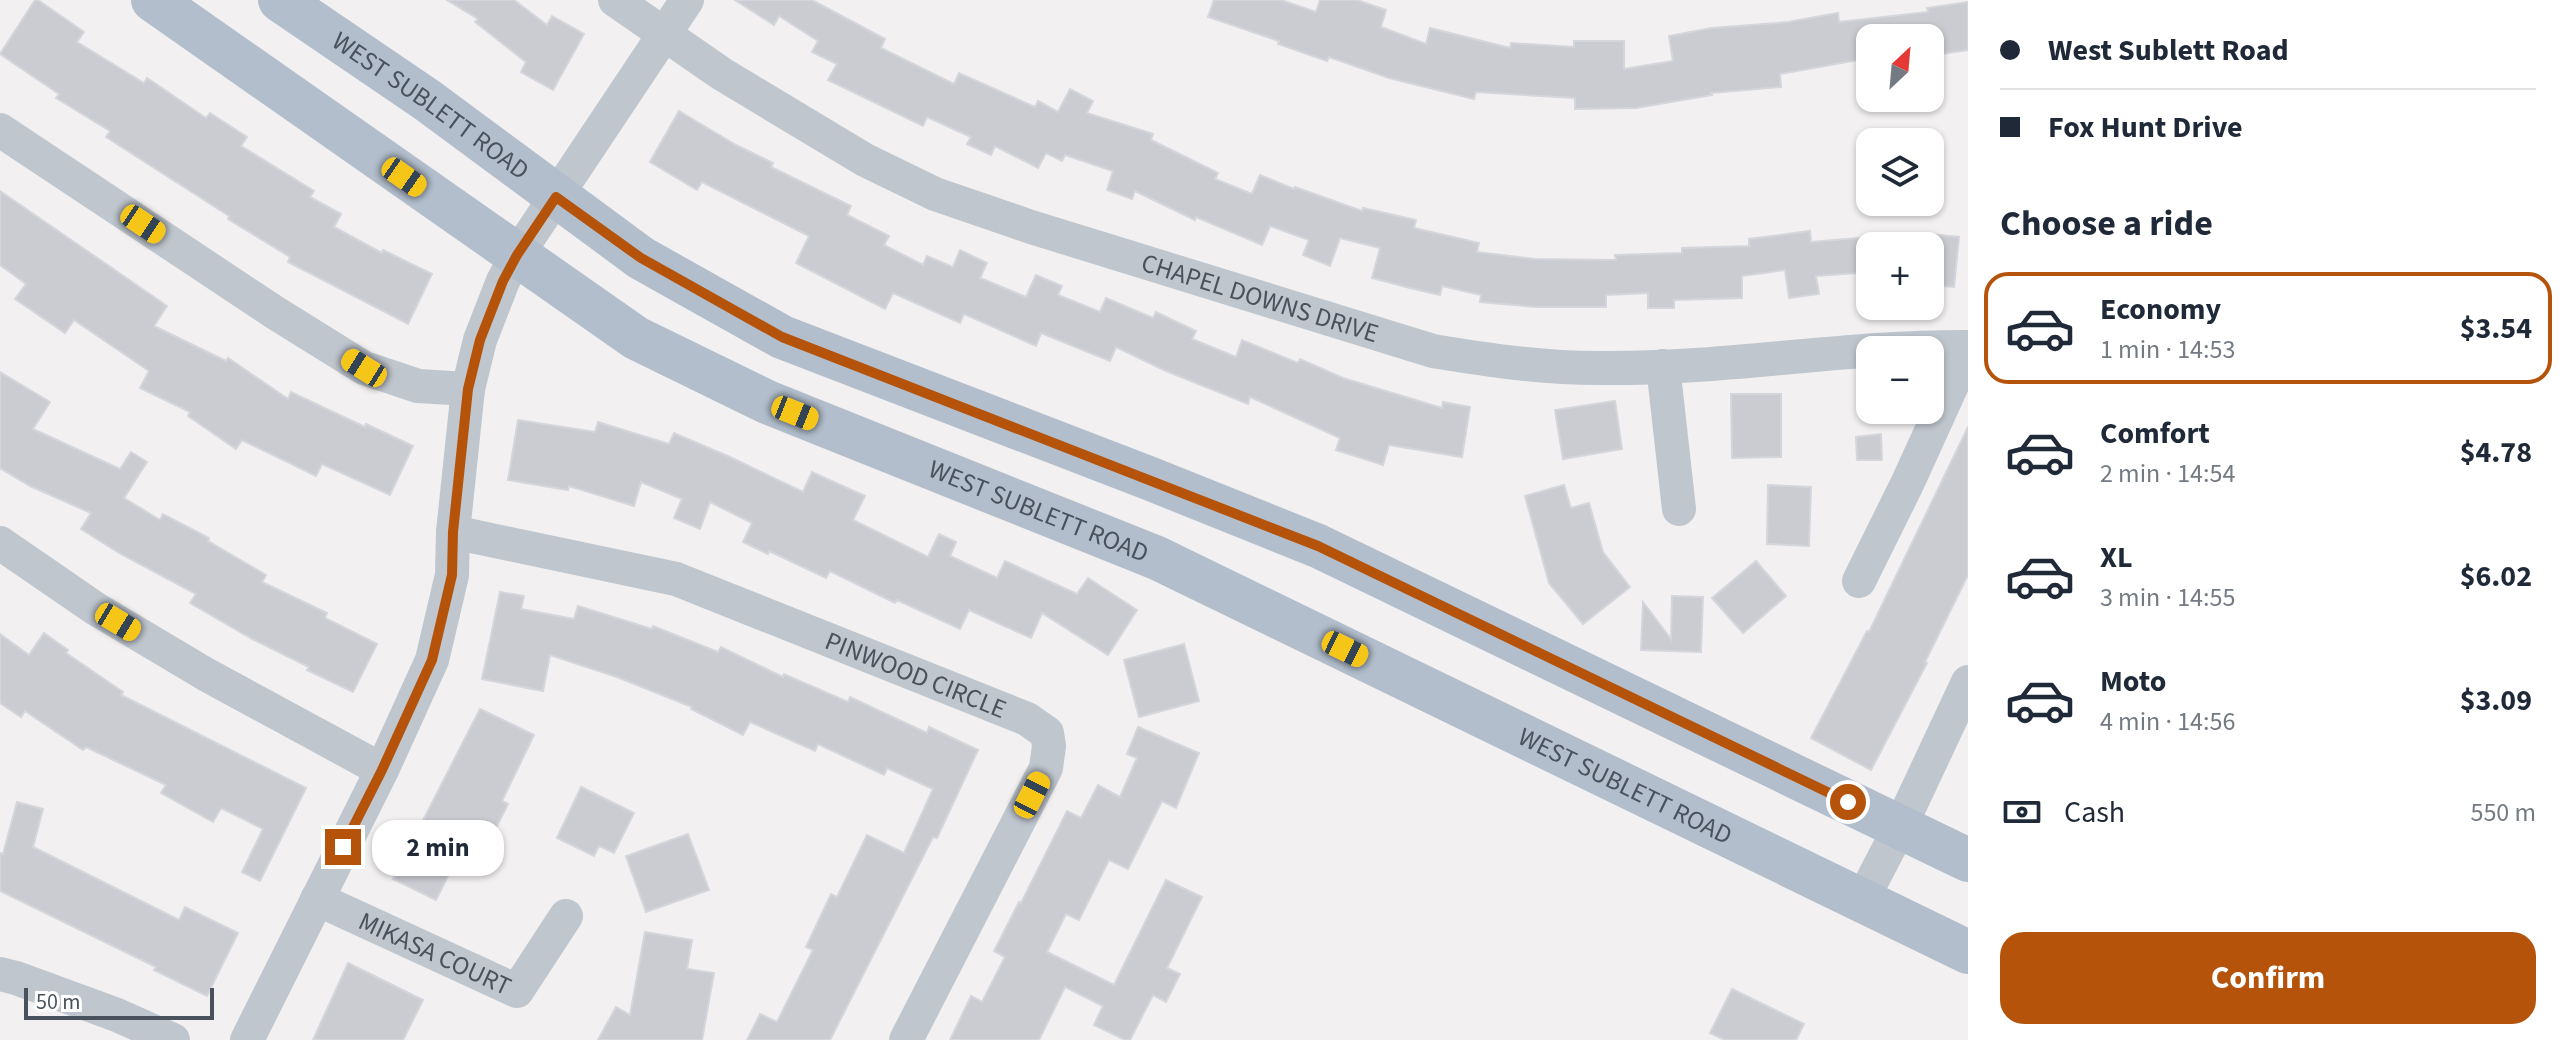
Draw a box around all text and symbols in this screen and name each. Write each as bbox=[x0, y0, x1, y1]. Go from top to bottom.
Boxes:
street label: WEST SUBLETT ROAD bbox=[325, 23, 537, 188]
north arrow bbox=[1856, 24, 1944, 112]
map controls bbox=[1856, 24, 1944, 424]
text: West Sublett Road bbox=[2048, 29, 2289, 72]
text: Fox Hunt Drive bbox=[2048, 106, 2243, 149]
button: layers bbox=[1856, 128, 1944, 216]
car bbox=[377, 153, 431, 201]
text: Choose a ride bbox=[2000, 198, 2213, 249]
car bbox=[116, 201, 170, 247]
button: + bbox=[1856, 232, 1944, 320]
street label: CHAPEL DOWNS DRIVE bbox=[1137, 244, 1383, 352]
text: Economy bbox=[2100, 288, 2221, 331]
icon: car bbox=[2004, 292, 2076, 364]
text: $3.54 bbox=[2460, 307, 2532, 350]
text: 1 min · 14:53 bbox=[2100, 331, 2235, 368]
button: − bbox=[1856, 336, 1944, 424]
car bbox=[337, 345, 391, 391]
car bbox=[768, 393, 822, 433]
text: Comfort bbox=[2100, 412, 2210, 455]
icon: car bbox=[2004, 416, 2076, 488]
text: $4.78 bbox=[2460, 431, 2532, 474]
street label: WEST SUBLETT ROAD bbox=[923, 451, 1154, 572]
text: 2 min · 14:54 bbox=[2100, 455, 2235, 492]
text: XL bbox=[2100, 536, 2133, 579]
icon: car bbox=[2004, 540, 2076, 612]
text: $6.02 bbox=[2460, 555, 2532, 598]
text: 3 min · 14:55 bbox=[2100, 579, 2235, 616]
car bbox=[91, 599, 145, 645]
street label: PINWOOD CIRCLE bbox=[819, 622, 1012, 728]
car bbox=[1318, 628, 1372, 670]
text: Moto bbox=[2100, 660, 2166, 703]
icon: car bbox=[2004, 664, 2076, 736]
text: $3.09 bbox=[2460, 679, 2532, 722]
text: 4 min · 14:56 bbox=[2100, 703, 2235, 740]
street label: WEST SUBLETT ROAD bbox=[1512, 718, 1738, 854]
car bbox=[1010, 768, 1054, 822]
route start bbox=[1830, 784, 1866, 820]
icon: cash bbox=[2000, 790, 2044, 834]
text: Cash bbox=[2064, 791, 2125, 834]
text: 550 m bbox=[2470, 794, 2536, 831]
callout: 2 min bbox=[371, 819, 503, 875]
route end bbox=[325, 829, 361, 865]
text: 2 min bbox=[406, 829, 470, 866]
street label: MIKASA COURT bbox=[352, 903, 517, 1005]
button: Confirm bbox=[2000, 932, 2536, 1024]
scale bar bbox=[24, 984, 214, 1020]
text: 50 m bbox=[36, 986, 81, 1018]

